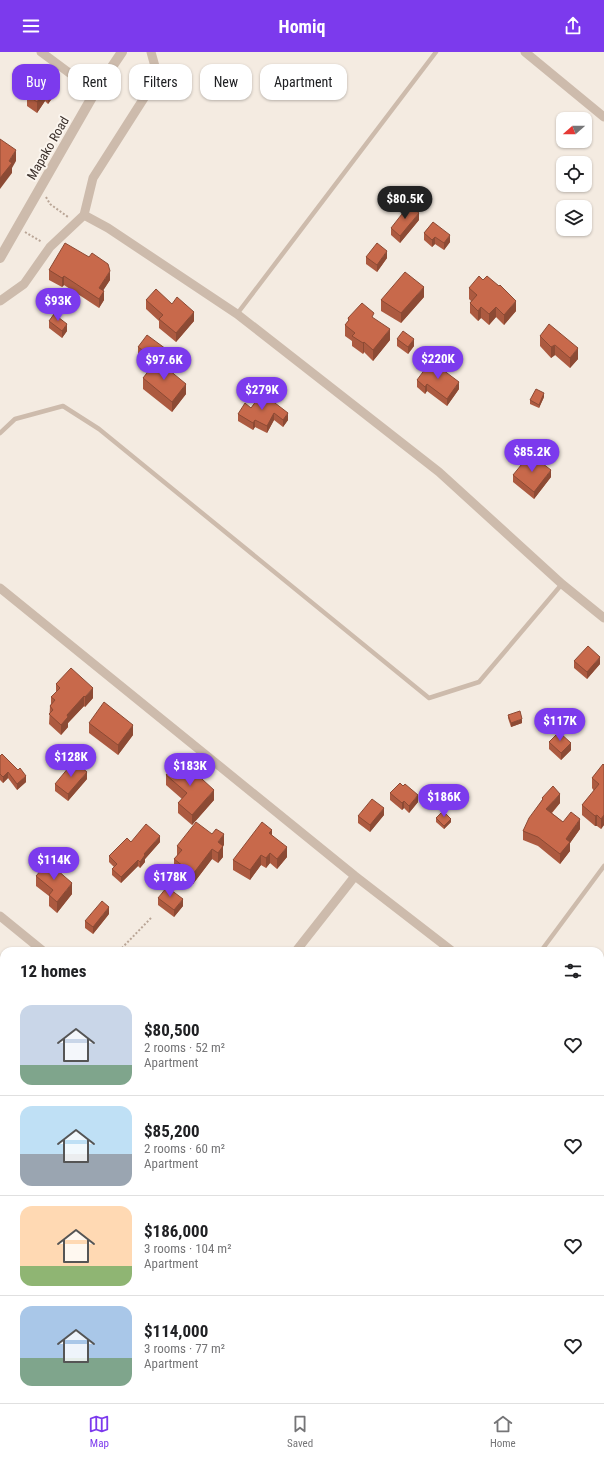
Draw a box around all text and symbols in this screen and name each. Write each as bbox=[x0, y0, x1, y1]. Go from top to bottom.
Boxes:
icon: menu bbox=[20, 15, 42, 37]
icon: share bbox=[562, 15, 584, 37]
text: Homiq bbox=[279, 16, 325, 37]
chip: Buy bbox=[12, 64, 60, 100]
chip: Rent bbox=[68, 64, 121, 100]
chip: Filters bbox=[129, 64, 192, 100]
chip: New bbox=[200, 64, 252, 100]
chip: Apartment bbox=[260, 64, 347, 100]
north arrow bbox=[556, 112, 592, 148]
map controls bbox=[556, 112, 592, 236]
street label: Mapako Road bbox=[24, 114, 72, 182]
button: locate bbox=[556, 156, 592, 192]
pin: $80.5K bbox=[372, 186, 438, 220]
text: $80.5K bbox=[386, 191, 424, 206]
button: layers bbox=[556, 200, 592, 236]
pin: $93K bbox=[34, 288, 82, 322]
text: $93K bbox=[45, 293, 71, 308]
pin: $220K bbox=[410, 346, 466, 380]
pin: $97.6K bbox=[131, 347, 197, 381]
text: $220K bbox=[421, 351, 455, 366]
text: $97.6K bbox=[145, 352, 183, 367]
pin: $279K bbox=[234, 377, 290, 411]
text: $279K bbox=[245, 382, 279, 397]
pin: $85.2K bbox=[499, 439, 565, 473]
text: $85.2K bbox=[513, 444, 551, 459]
pin: $117K bbox=[532, 708, 588, 742]
text: $117K bbox=[543, 713, 577, 728]
pin: $128K bbox=[43, 744, 99, 778]
text: $128K bbox=[54, 749, 88, 764]
pin: $183K bbox=[162, 753, 218, 787]
text: $183K bbox=[173, 758, 207, 773]
pin: $186K bbox=[416, 784, 472, 818]
text: $186K bbox=[427, 789, 461, 804]
pin: $114K bbox=[26, 847, 82, 881]
text: $114K bbox=[37, 852, 71, 867]
pin: $178K bbox=[142, 864, 198, 898]
text: $178K bbox=[153, 869, 187, 884]
icon: filters bbox=[562, 960, 584, 982]
text: 12 homes bbox=[20, 961, 86, 981]
text: $80,500 bbox=[144, 1020, 200, 1040]
icon: home bbox=[52, 1021, 100, 1069]
icon: heart bbox=[562, 1034, 584, 1056]
text: 2 rooms · 52 m² bbox=[144, 1040, 225, 1055]
text: Apartment bbox=[144, 1055, 198, 1070]
text: $85,200 bbox=[144, 1121, 200, 1141]
icon: home bbox=[52, 1122, 100, 1170]
icon: heart bbox=[562, 1135, 584, 1157]
text: 2 rooms · 60 m² bbox=[144, 1141, 225, 1156]
text: Apartment bbox=[144, 1156, 198, 1171]
text: $186,000 bbox=[144, 1221, 208, 1241]
icon: home bbox=[52, 1222, 100, 1270]
icon: heart bbox=[562, 1235, 584, 1257]
text: 3 rooms · 104 m² bbox=[144, 1241, 231, 1256]
text: Apartment bbox=[144, 1256, 198, 1271]
text: $114,000 bbox=[144, 1321, 208, 1341]
icon: home bbox=[52, 1322, 100, 1370]
icon: heart bbox=[562, 1335, 584, 1357]
text: 3 rooms · 77 m² bbox=[144, 1341, 225, 1356]
text: Apartment bbox=[144, 1356, 198, 1371]
tab: Map bbox=[88, 1413, 110, 1450]
tab: Saved bbox=[287, 1413, 313, 1450]
tab: Home bbox=[490, 1413, 516, 1450]

